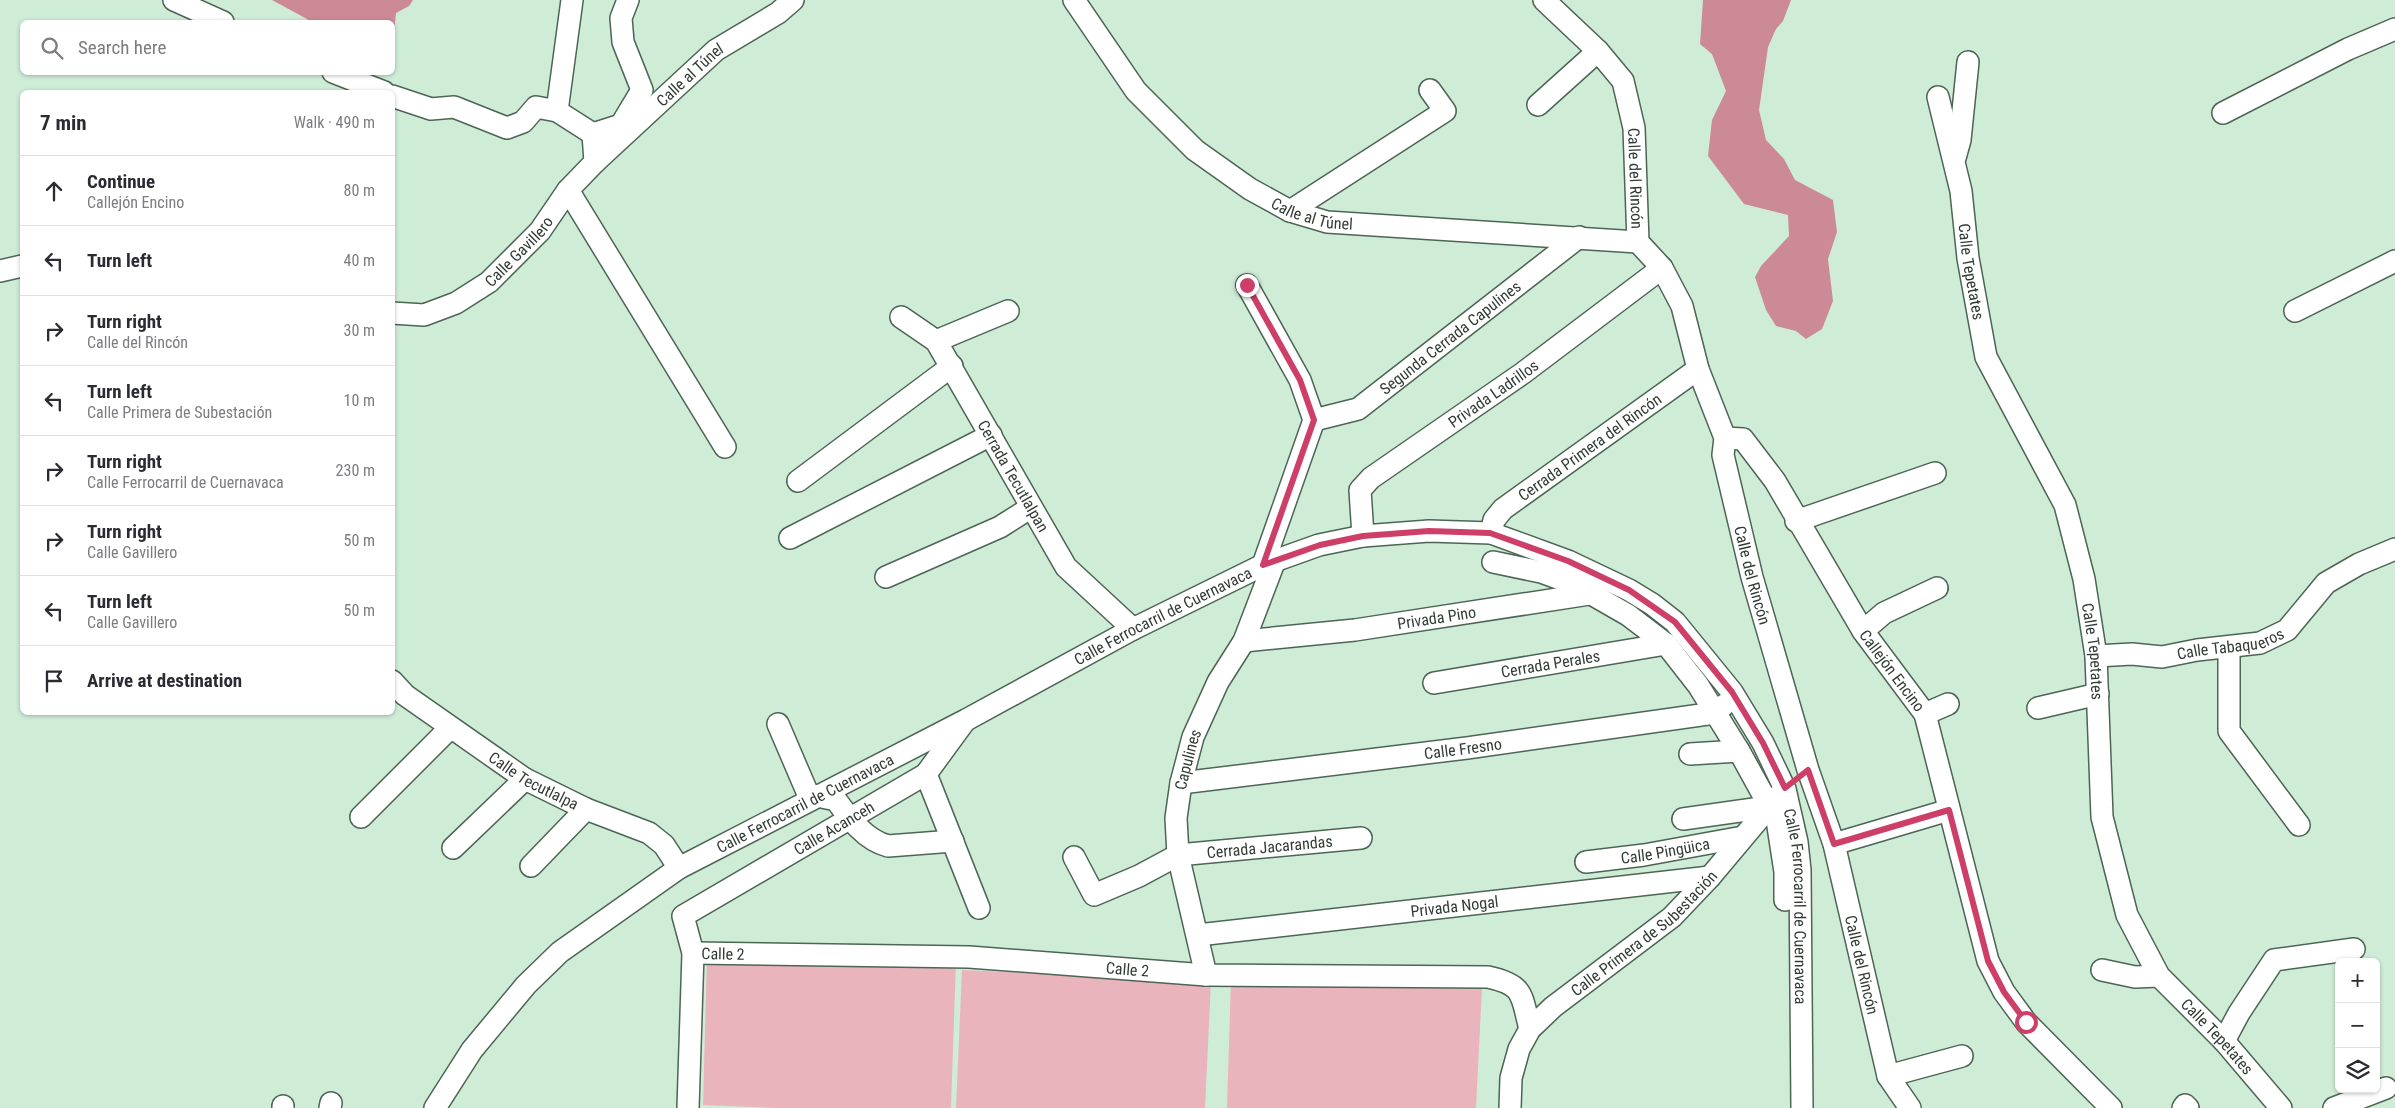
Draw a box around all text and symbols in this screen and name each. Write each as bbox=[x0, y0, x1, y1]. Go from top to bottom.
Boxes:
search box bbox=[20, 20, 395, 75]
icon: search bbox=[38, 34, 66, 62]
text: Search here bbox=[78, 36, 166, 59]
street label: Calle al Túnel bbox=[652, 39, 726, 110]
text: 7 min bbox=[40, 111, 87, 135]
text: Walk · 490 m bbox=[294, 113, 375, 132]
street label: Calle del Rincón bbox=[1625, 127, 1647, 229]
text: Continue bbox=[87, 170, 155, 193]
icon: ahead bbox=[40, 177, 68, 205]
text: 80 m bbox=[343, 181, 375, 200]
text: Callejón Encino bbox=[87, 193, 184, 212]
street label: Calle al Túnel bbox=[1268, 193, 1353, 233]
street label: Calle Gavillero bbox=[480, 213, 557, 291]
street label: Calle Tepetates bbox=[1955, 222, 1989, 321]
icon: left bbox=[40, 247, 68, 275]
text: Turn left bbox=[87, 249, 152, 272]
text: 40 m bbox=[343, 251, 375, 270]
route end bbox=[1236, 274, 1259, 297]
street label: Segunda Cerrada Capulines bbox=[1376, 277, 1524, 398]
text: Turn right bbox=[87, 310, 162, 333]
icon: right bbox=[40, 317, 68, 345]
text: 30 m bbox=[343, 321, 375, 340]
text: Calle del Rincón bbox=[87, 333, 188, 352]
street label: Privada Ladrillos bbox=[1444, 355, 1542, 431]
text: Turn left bbox=[87, 380, 152, 403]
icon: left bbox=[40, 387, 68, 415]
street label: Cerrada Primera del Rincón bbox=[1514, 389, 1665, 505]
text: 10 m bbox=[343, 391, 375, 410]
text: Calle Primera de Subestación bbox=[87, 403, 272, 422]
street label: Cerrada Tecutlalpan bbox=[974, 417, 1053, 535]
text: Turn right bbox=[87, 450, 162, 473]
icon: right bbox=[40, 457, 68, 485]
text: 230 m bbox=[336, 461, 375, 480]
text: Calle Ferrocarril de Cuernavaca bbox=[87, 473, 284, 492]
text: Turn right bbox=[87, 520, 162, 543]
street label: Calle del Rincón bbox=[1731, 524, 1775, 627]
icon: right bbox=[40, 527, 68, 555]
text: 50 m bbox=[343, 531, 375, 550]
text: Calle Gavillero bbox=[87, 543, 177, 562]
street label: Calle Ferrocarril de Cuernavaca bbox=[1071, 563, 1255, 669]
text: Turn left bbox=[87, 590, 152, 613]
icon: left bbox=[40, 597, 68, 625]
text: 50 m bbox=[343, 601, 375, 620]
street label: Privada Pino bbox=[1396, 602, 1477, 633]
street label: Calle Tepetates bbox=[2078, 602, 2107, 700]
text: Calle Gavillero bbox=[87, 613, 177, 632]
street label: Calle Tabaqueros bbox=[2175, 624, 2287, 663]
street label: Callejón Encino bbox=[1856, 626, 1929, 715]
street label: Cerrada Perales bbox=[1500, 646, 1601, 681]
icon: arrive bbox=[40, 667, 68, 695]
text: Arrive at destination bbox=[87, 669, 242, 692]
street label: Capulines bbox=[1171, 726, 1205, 791]
street label: Calle Fresno bbox=[1423, 734, 1503, 763]
street label: Calle Tecutlalpa bbox=[485, 747, 582, 813]
street label: Calle Ferrocarril de Cuernavaca bbox=[713, 750, 897, 857]
street label: Calle Acanceh bbox=[790, 797, 877, 859]
street label: Calle Ferrocarril de Cuernavaca bbox=[1780, 807, 1811, 1004]
street label: Cerrada Jacarandas bbox=[1206, 831, 1333, 862]
street label: Calle Pingüica bbox=[1620, 834, 1711, 867]
street label: Calle Primera de Subestación bbox=[1567, 867, 1721, 1000]
street label: Privada Nogal bbox=[1409, 892, 1499, 920]
street label: Calle del Rincón bbox=[1841, 913, 1883, 1016]
street label: Calle 2 bbox=[701, 944, 745, 963]
street label: Calle 2 bbox=[1105, 958, 1150, 980]
map controls bbox=[2335, 958, 2380, 1093]
button: + bbox=[2335, 958, 2380, 1003]
street label: Calle Tepetates bbox=[2177, 994, 2258, 1078]
button: − bbox=[2335, 1003, 2380, 1048]
route start bbox=[2015, 1011, 2038, 1034]
button: layers bbox=[2335, 1048, 2380, 1093]

